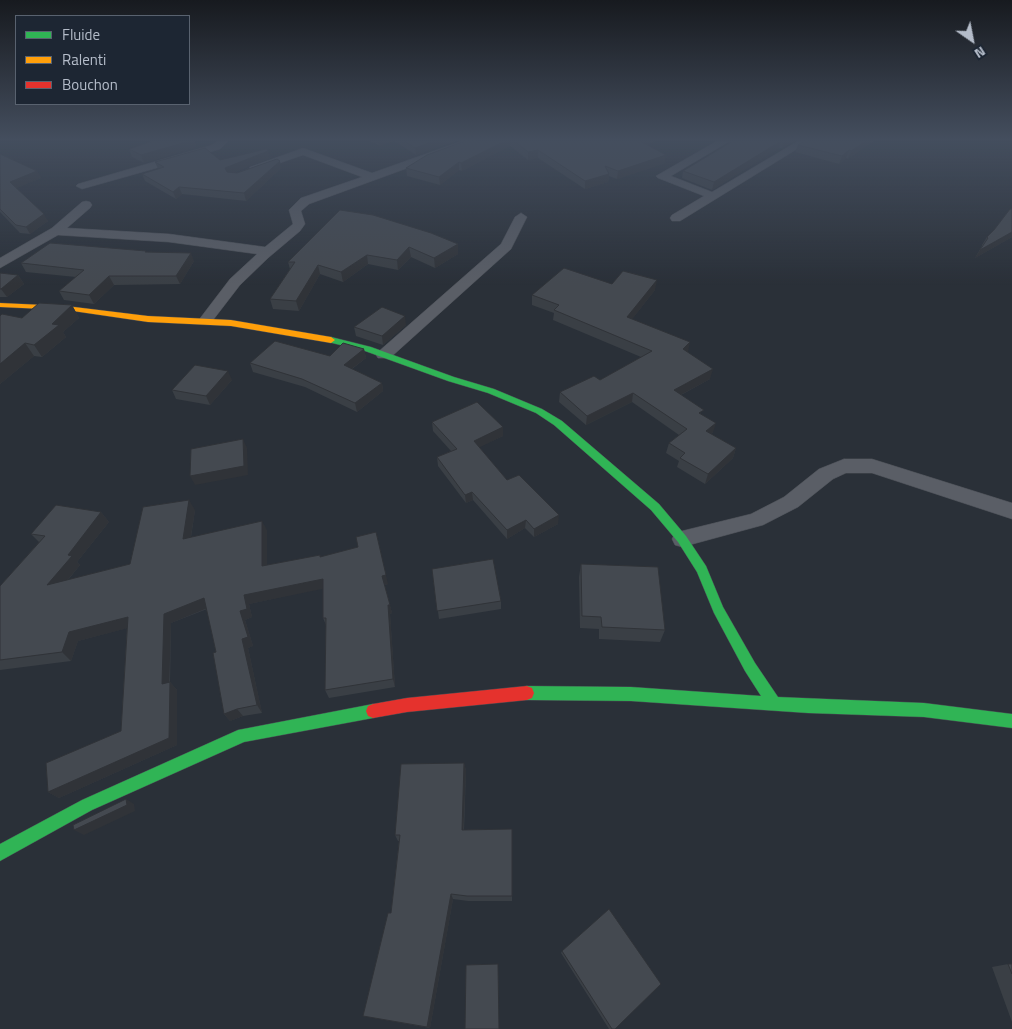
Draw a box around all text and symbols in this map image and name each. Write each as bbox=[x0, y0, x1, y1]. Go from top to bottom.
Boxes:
legend bbox=[15, 15, 190, 105]
north arrow bbox=[947, 15, 997, 65]
text: Fluide bbox=[62, 23, 100, 46]
text: N bbox=[971, 42, 990, 64]
text: Ralenti bbox=[62, 48, 106, 71]
text: Bouchon bbox=[62, 73, 118, 96]

